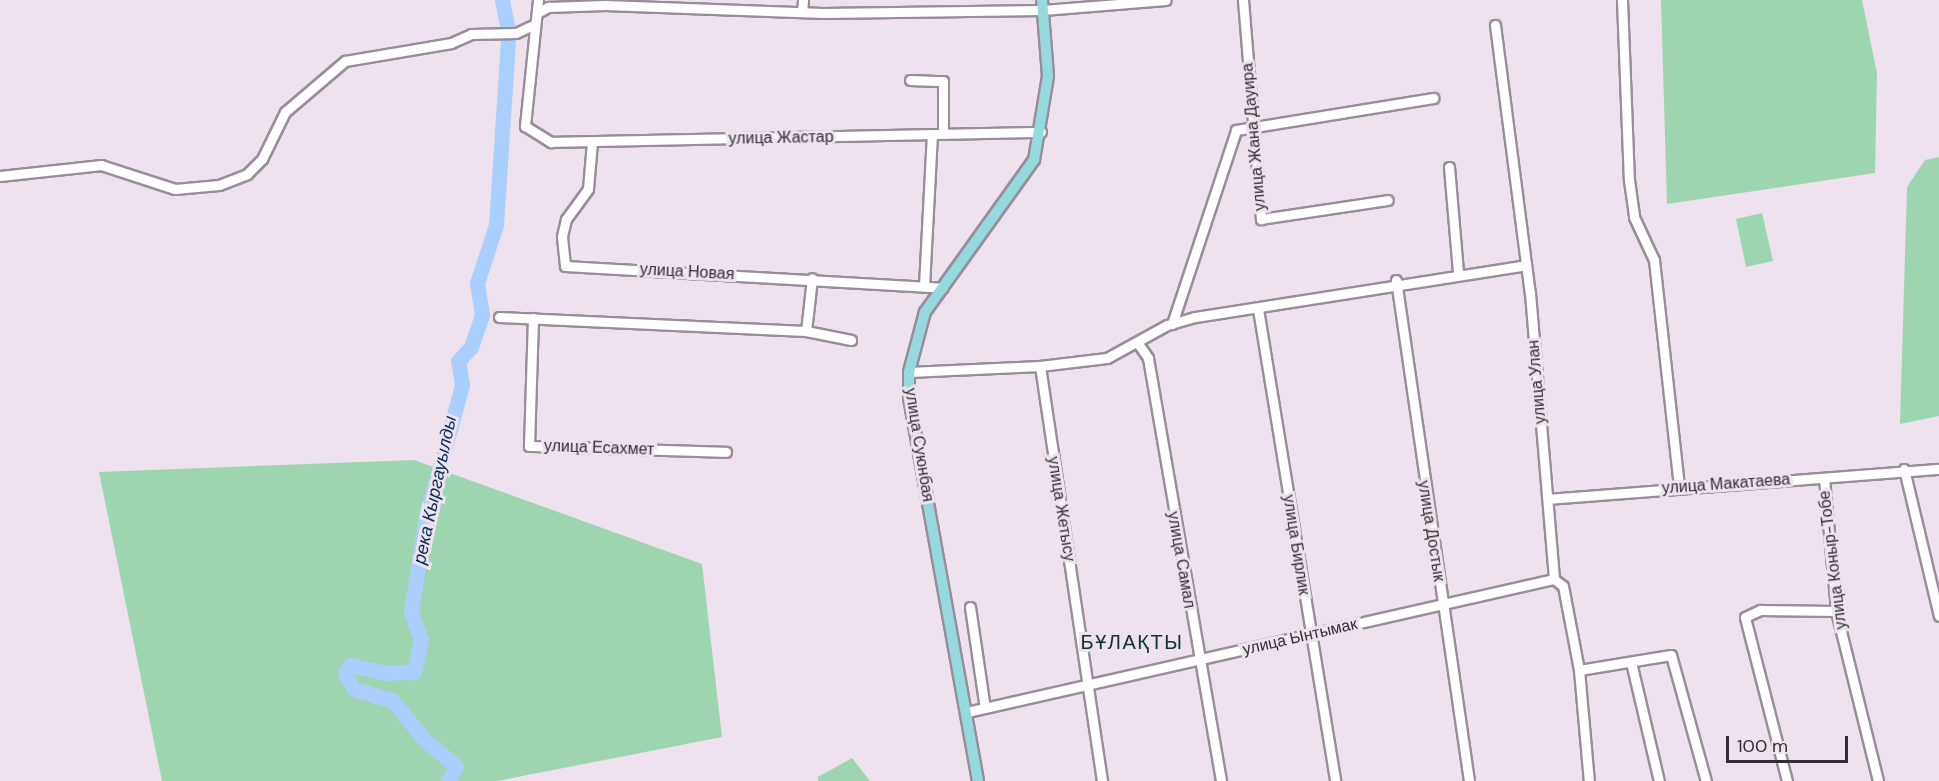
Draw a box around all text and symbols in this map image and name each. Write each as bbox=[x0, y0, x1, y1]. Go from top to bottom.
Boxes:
street label: улица Жана Дауира bbox=[1238, 62, 1270, 212]
street label: улица Жастар bbox=[728, 127, 834, 149]
street label: улица Новая bbox=[639, 260, 735, 284]
street label: улица Улан bbox=[1524, 339, 1550, 425]
street label: улица Суюнбая bbox=[901, 387, 937, 503]
water label: река Кыргауылды bbox=[409, 414, 461, 566]
street label: улица Есахмет bbox=[544, 436, 654, 460]
street label: улица Жетысу bbox=[1043, 455, 1079, 563]
street label: улица Макатаева bbox=[1661, 470, 1791, 498]
street label: улица Достык bbox=[1414, 479, 1448, 583]
street label: улица Коныр-Тобе bbox=[1815, 490, 1851, 630]
street label: улица Бирлик bbox=[1279, 493, 1313, 597]
street label: улица Самал bbox=[1163, 510, 1199, 610]
street label: улица Ынтымак bbox=[1241, 614, 1359, 660]
district label: БҰЛАҚТЫ bbox=[1081, 630, 1183, 654]
scale bar bbox=[1729, 724, 1850, 762]
text: 100 m bbox=[1737, 734, 1788, 758]

